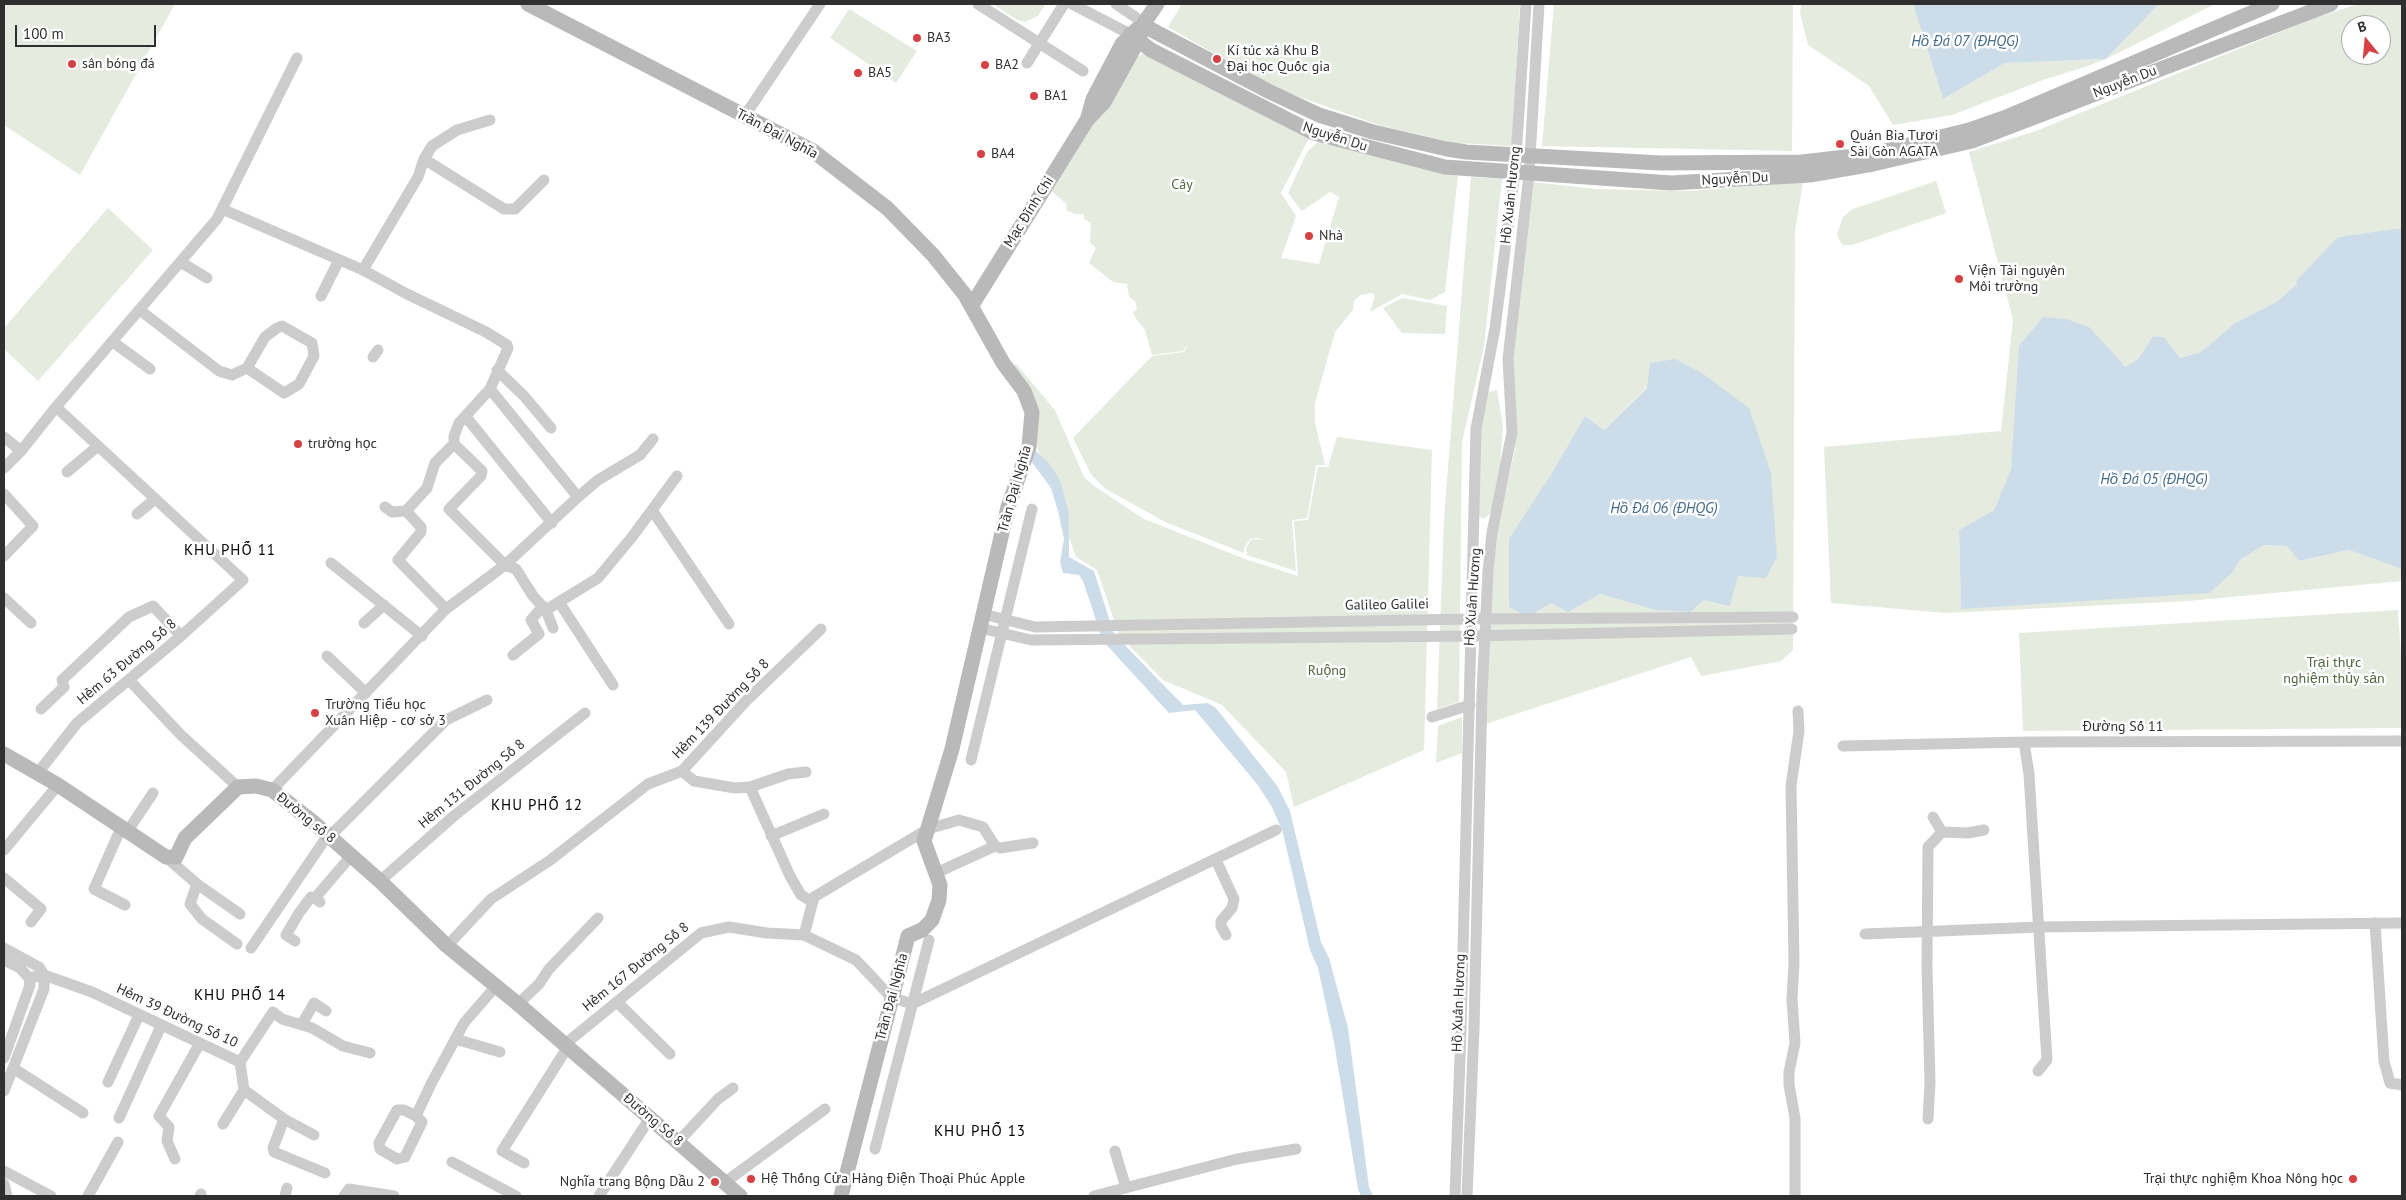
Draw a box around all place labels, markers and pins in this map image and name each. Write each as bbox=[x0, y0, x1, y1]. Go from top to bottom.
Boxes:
place label: BA3 bbox=[927, 30, 951, 46]
marker: BA3 bbox=[911, 32, 923, 44]
place label: Kí túc xá Khu B Đại học Quốc gia bbox=[1227, 43, 1330, 75]
marker: Kí túc xá Khu B Đại học Quốc gia bbox=[1211, 53, 1223, 65]
place label: sân bóng đá bbox=[82, 56, 155, 72]
place label: BA2 bbox=[995, 57, 1019, 73]
marker: sân bóng đá bbox=[66, 58, 78, 70]
marker: BA2 bbox=[979, 59, 991, 71]
place label: BA5 bbox=[868, 65, 892, 81]
marker: BA5 bbox=[852, 67, 864, 79]
place label: BA1 bbox=[1044, 88, 1068, 104]
marker: BA1 bbox=[1028, 90, 1040, 102]
place label: Quán Bia Tươi Sài Gòn AGATA bbox=[1850, 128, 1938, 160]
marker: Quán Bia Tươi Sài Gòn AGATA bbox=[1834, 138, 1846, 150]
place label: BA4 bbox=[991, 146, 1015, 162]
marker: BA4 bbox=[975, 148, 987, 160]
place label: Nhà bbox=[1319, 228, 1343, 244]
marker: Nhà bbox=[1303, 230, 1315, 242]
place label: Viện Tài nguyên Môi trường bbox=[1969, 263, 2065, 296]
marker: Viện Tài nguyên Môi trường bbox=[1953, 273, 1965, 285]
place label: trường học bbox=[308, 436, 377, 452]
marker: trường học bbox=[292, 438, 304, 450]
place label: Trường Tiểu học Xuân Hiệp - cơ sở 3 bbox=[325, 697, 446, 730]
marker: Trường Tiểu học Xuân Hiệp - cơ sở 3 bbox=[309, 707, 321, 719]
place label: Hệ Thống Cửa Hàng Điện Thoại Phúc Apple bbox=[761, 1171, 1025, 1187]
place label: Trại thực nghiệm Khoa Nông học bbox=[2143, 1171, 2343, 1187]
marker: Hệ Thống Cửa Hàng Điện Thoại Phúc Apple bbox=[745, 1173, 757, 1185]
marker: Trại thực nghiệm Khoa Nông học bbox=[2347, 1173, 2359, 1185]
place label: Nghĩa trang Bộng Dầu 2 bbox=[560, 1174, 705, 1190]
marker: Nghĩa trang Bộng Dầu 2 bbox=[709, 1176, 721, 1188]

